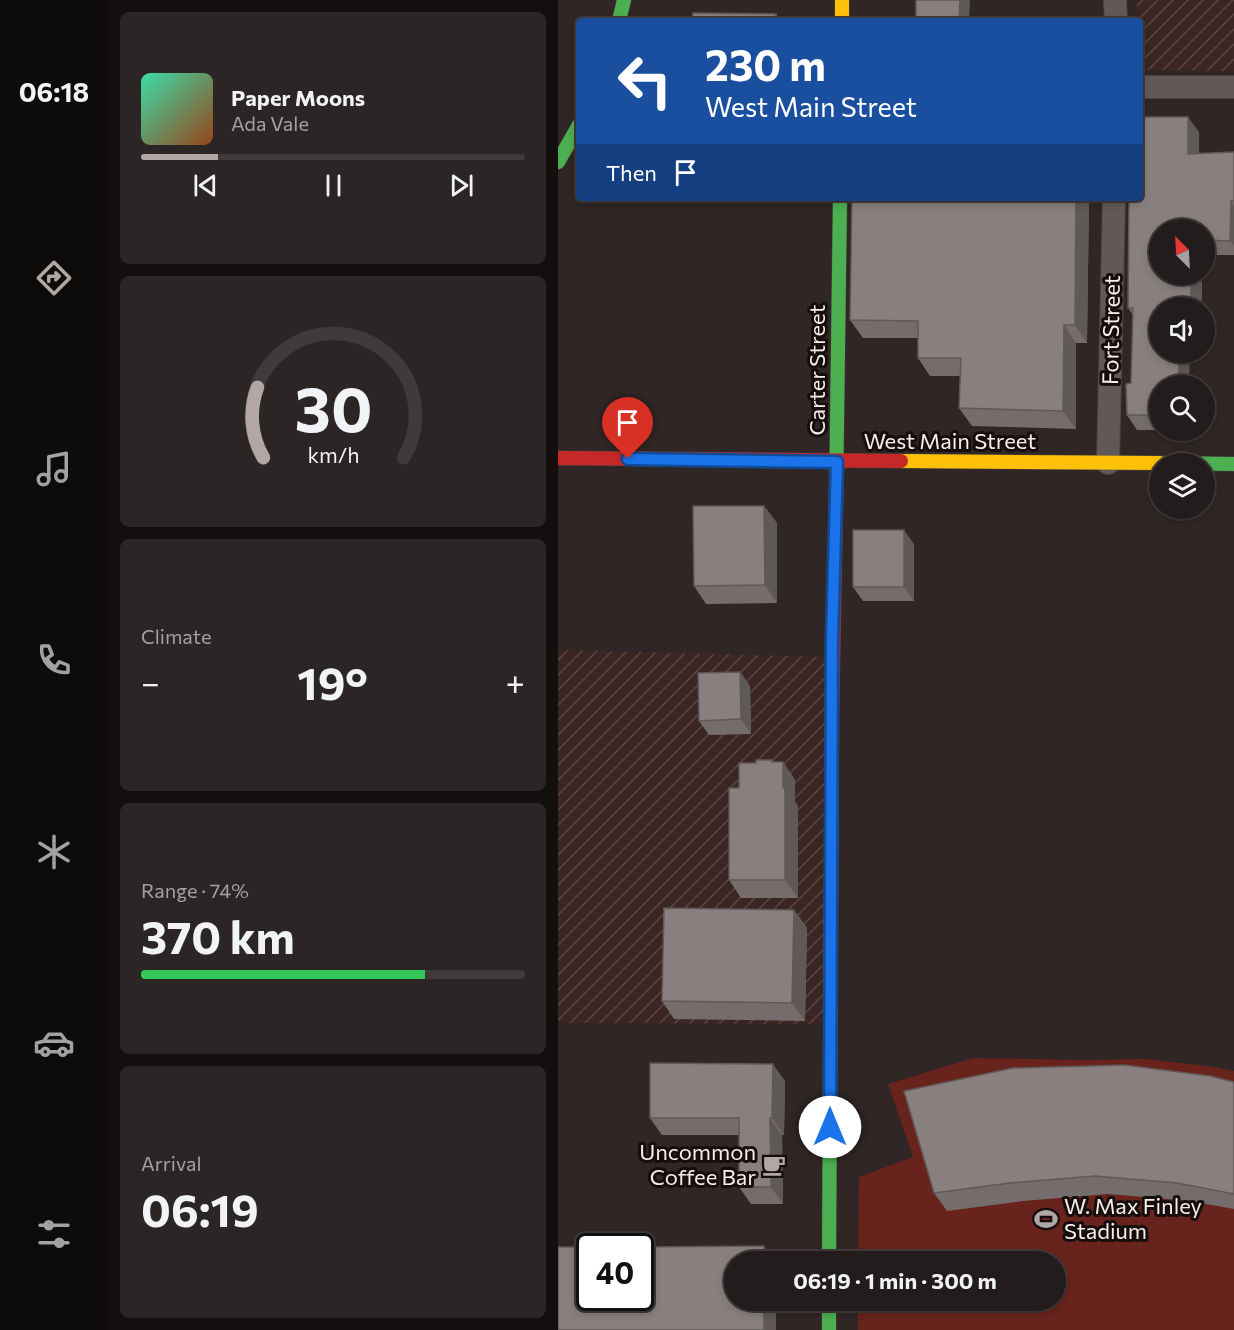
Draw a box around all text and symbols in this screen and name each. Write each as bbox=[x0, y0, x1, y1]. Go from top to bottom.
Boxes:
text: 230 m bbox=[705, 38, 826, 90]
icon: left bbox=[606, 42, 684, 120]
text: 06:18 bbox=[19, 75, 89, 108]
text: Paper Moons bbox=[231, 84, 365, 111]
text: West Main Street bbox=[705, 90, 917, 123]
text: Ada Vale bbox=[231, 111, 309, 135]
icon: arrive bbox=[669, 156, 702, 189]
text: Then bbox=[606, 159, 657, 186]
icon: previous bbox=[189, 169, 222, 202]
icon: pause bbox=[317, 169, 350, 202]
icon: next bbox=[445, 169, 478, 202]
north arrow bbox=[1149, 219, 1215, 285]
map controls bbox=[1149, 219, 1215, 519]
icon: directions bbox=[33, 257, 75, 299]
street label: Fort Street bbox=[1096, 275, 1125, 385]
button: sound bbox=[1149, 297, 1215, 363]
street label: Carter Street bbox=[803, 304, 830, 436]
text: 30 bbox=[294, 370, 372, 446]
button: search bbox=[1149, 375, 1215, 441]
pin bbox=[602, 397, 653, 459]
icon: arrive bbox=[611, 406, 644, 439]
street label: West Main Street bbox=[864, 427, 1036, 454]
text: km/h bbox=[307, 442, 359, 468]
icon: music bbox=[33, 448, 75, 490]
button: layers bbox=[1149, 453, 1215, 519]
text: Climate bbox=[141, 624, 211, 648]
icon: phone bbox=[33, 639, 75, 681]
text: 19° bbox=[297, 654, 368, 709]
text: − bbox=[141, 661, 160, 702]
text: + bbox=[506, 661, 525, 702]
icon: climate bbox=[33, 831, 75, 873]
text: Range · 74% bbox=[141, 878, 249, 902]
text: 370 km bbox=[141, 908, 295, 963]
icon: car bbox=[33, 1022, 75, 1064]
position arrow bbox=[798, 1095, 862, 1159]
place label: Uncommon Coffee Bar bbox=[639, 1138, 756, 1190]
text: Arrival bbox=[141, 1151, 202, 1175]
cafe icon: Uncommon Coffee Bar bbox=[761, 1152, 787, 1178]
text: 06:19 bbox=[141, 1181, 259, 1236]
place label: W. Max Finley Stadium bbox=[1064, 1192, 1202, 1244]
sports icon: W. Max Finley Stadium bbox=[1033, 1206, 1059, 1232]
icon: filters bbox=[33, 1213, 75, 1255]
speed limit sign: 40 bbox=[576, 1233, 654, 1311]
text: 06:19 · 1 min · 300 m bbox=[793, 1267, 997, 1294]

